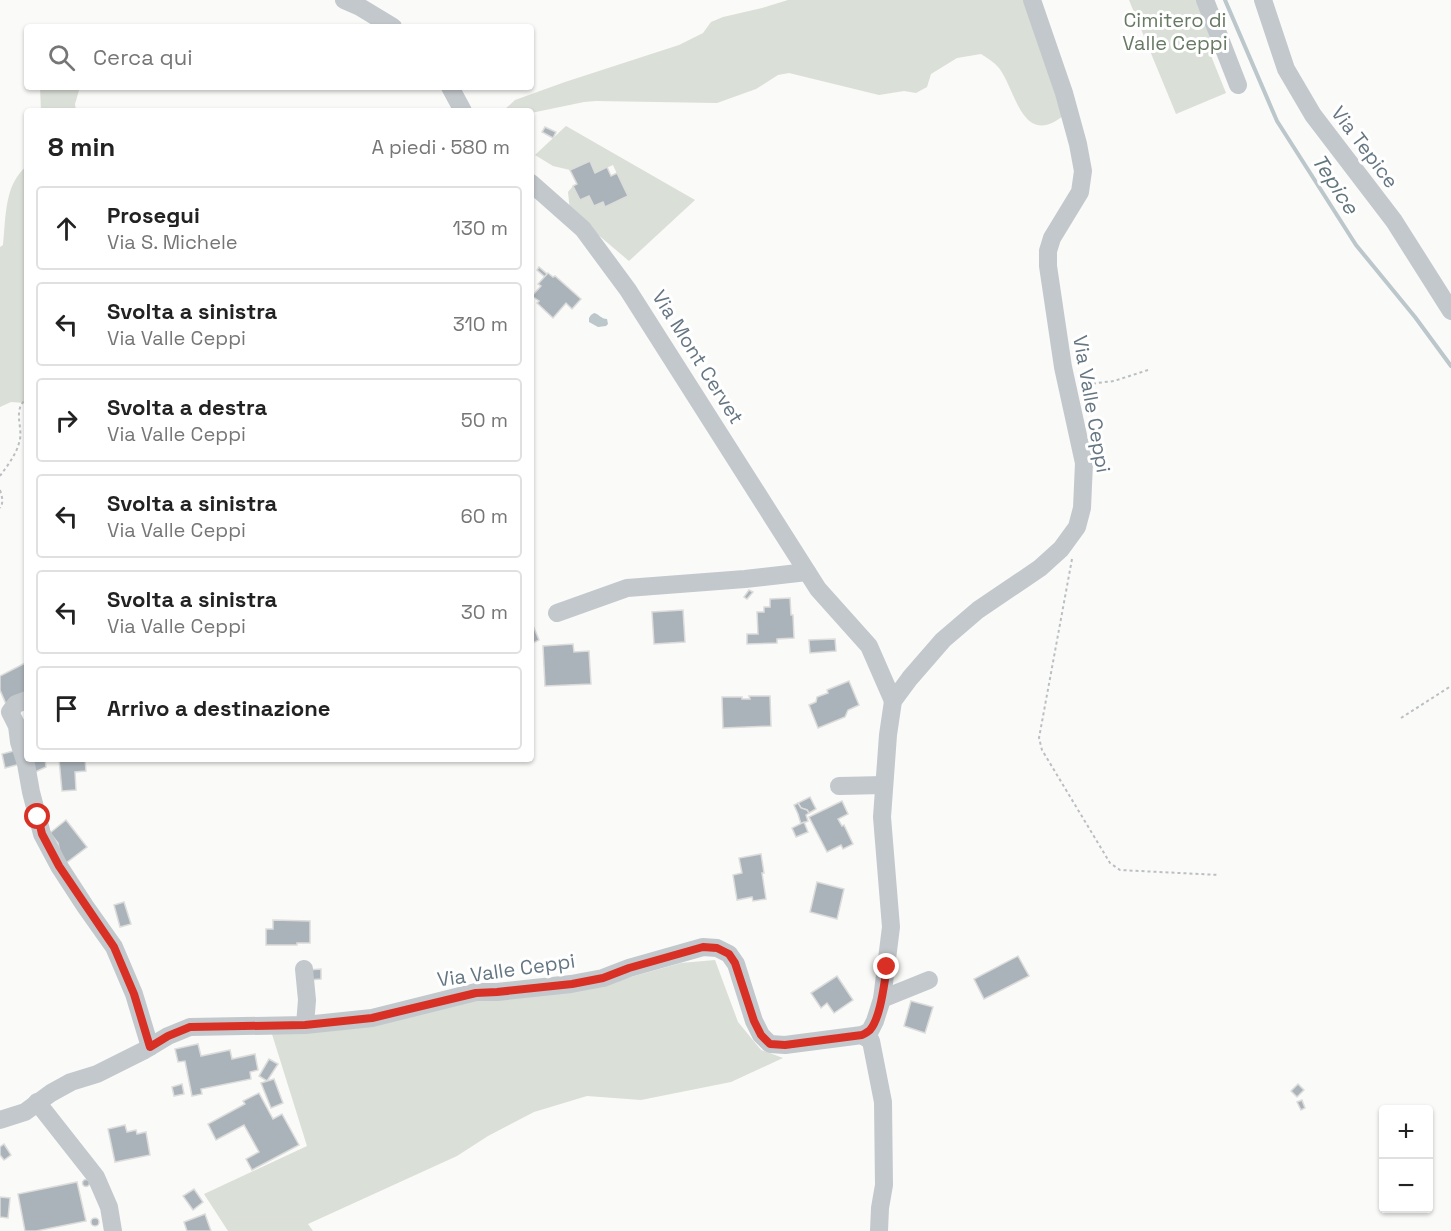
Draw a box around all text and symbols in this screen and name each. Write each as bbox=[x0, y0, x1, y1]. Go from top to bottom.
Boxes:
park label: Cimitero di Valle Ceppi bbox=[1122, 7, 1228, 56]
search box bbox=[24, 24, 534, 90]
icon: search bbox=[45, 41, 78, 74]
text: Cerca qui bbox=[93, 43, 193, 71]
street label: Via Tepice bbox=[1326, 101, 1404, 193]
text: 8 min bbox=[48, 130, 115, 164]
text: A piedi · 580 m bbox=[372, 134, 510, 160]
water label: Tepice bbox=[1306, 149, 1364, 219]
text: Prosegui bbox=[107, 201, 200, 229]
icon: ahead bbox=[50, 212, 83, 245]
text: 130 m bbox=[452, 215, 508, 241]
text: Via S. Michele bbox=[107, 229, 238, 255]
street label: Via Mont Cervet bbox=[646, 285, 750, 429]
text: Svolta a sinistra bbox=[107, 297, 277, 325]
icon: left bbox=[50, 308, 83, 341]
text: 310 m bbox=[453, 311, 508, 337]
text: Via Valle Ceppi bbox=[107, 325, 246, 351]
street label: Via Valle Ceppi bbox=[1067, 333, 1117, 475]
text: Svolta a destra bbox=[107, 393, 267, 421]
icon: right bbox=[50, 404, 83, 437]
text: 50 m bbox=[461, 407, 508, 433]
text: Via Valle Ceppi bbox=[107, 421, 246, 447]
text: Svolta a sinistra bbox=[107, 489, 277, 517]
icon: left bbox=[50, 500, 83, 533]
text: 60 m bbox=[461, 503, 508, 529]
text: Via Valle Ceppi bbox=[107, 517, 246, 543]
text: Svolta a sinistra bbox=[107, 585, 277, 613]
icon: left bbox=[50, 596, 83, 629]
text: 30 m bbox=[461, 599, 508, 625]
text: Via Valle Ceppi bbox=[107, 613, 246, 639]
icon: arrive bbox=[50, 692, 83, 725]
text: Arrivo a destinazione bbox=[107, 694, 330, 722]
route start bbox=[24, 803, 50, 829]
street label: Via Valle Ceppi bbox=[435, 947, 577, 993]
route end bbox=[873, 953, 899, 979]
map controls bbox=[1379, 1105, 1433, 1213]
button: + bbox=[1379, 1105, 1433, 1159]
button: − bbox=[1379, 1159, 1433, 1213]

